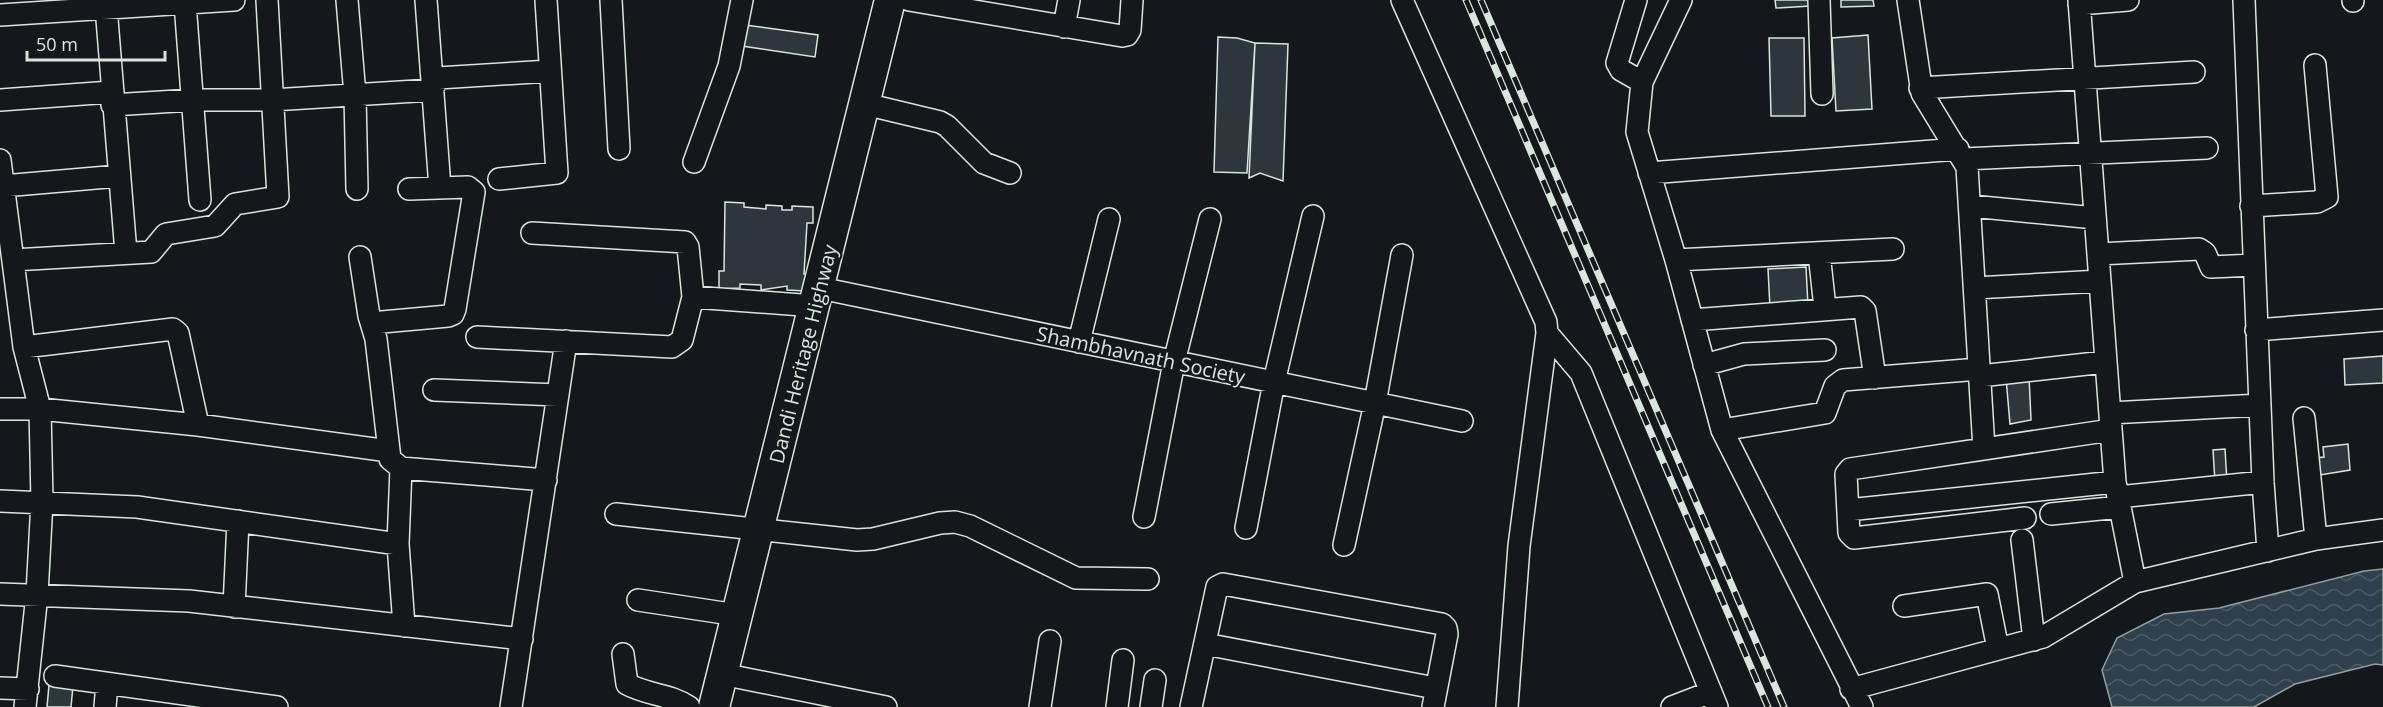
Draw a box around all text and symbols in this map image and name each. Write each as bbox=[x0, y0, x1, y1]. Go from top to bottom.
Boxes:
scale bar bbox=[27, 24, 165, 62]
text: 50 m bbox=[36, 32, 78, 56]
street label: Dandi Heritage Highway bbox=[763, 241, 844, 466]
street label: Shambhavnath Society bbox=[1034, 320, 1249, 390]

